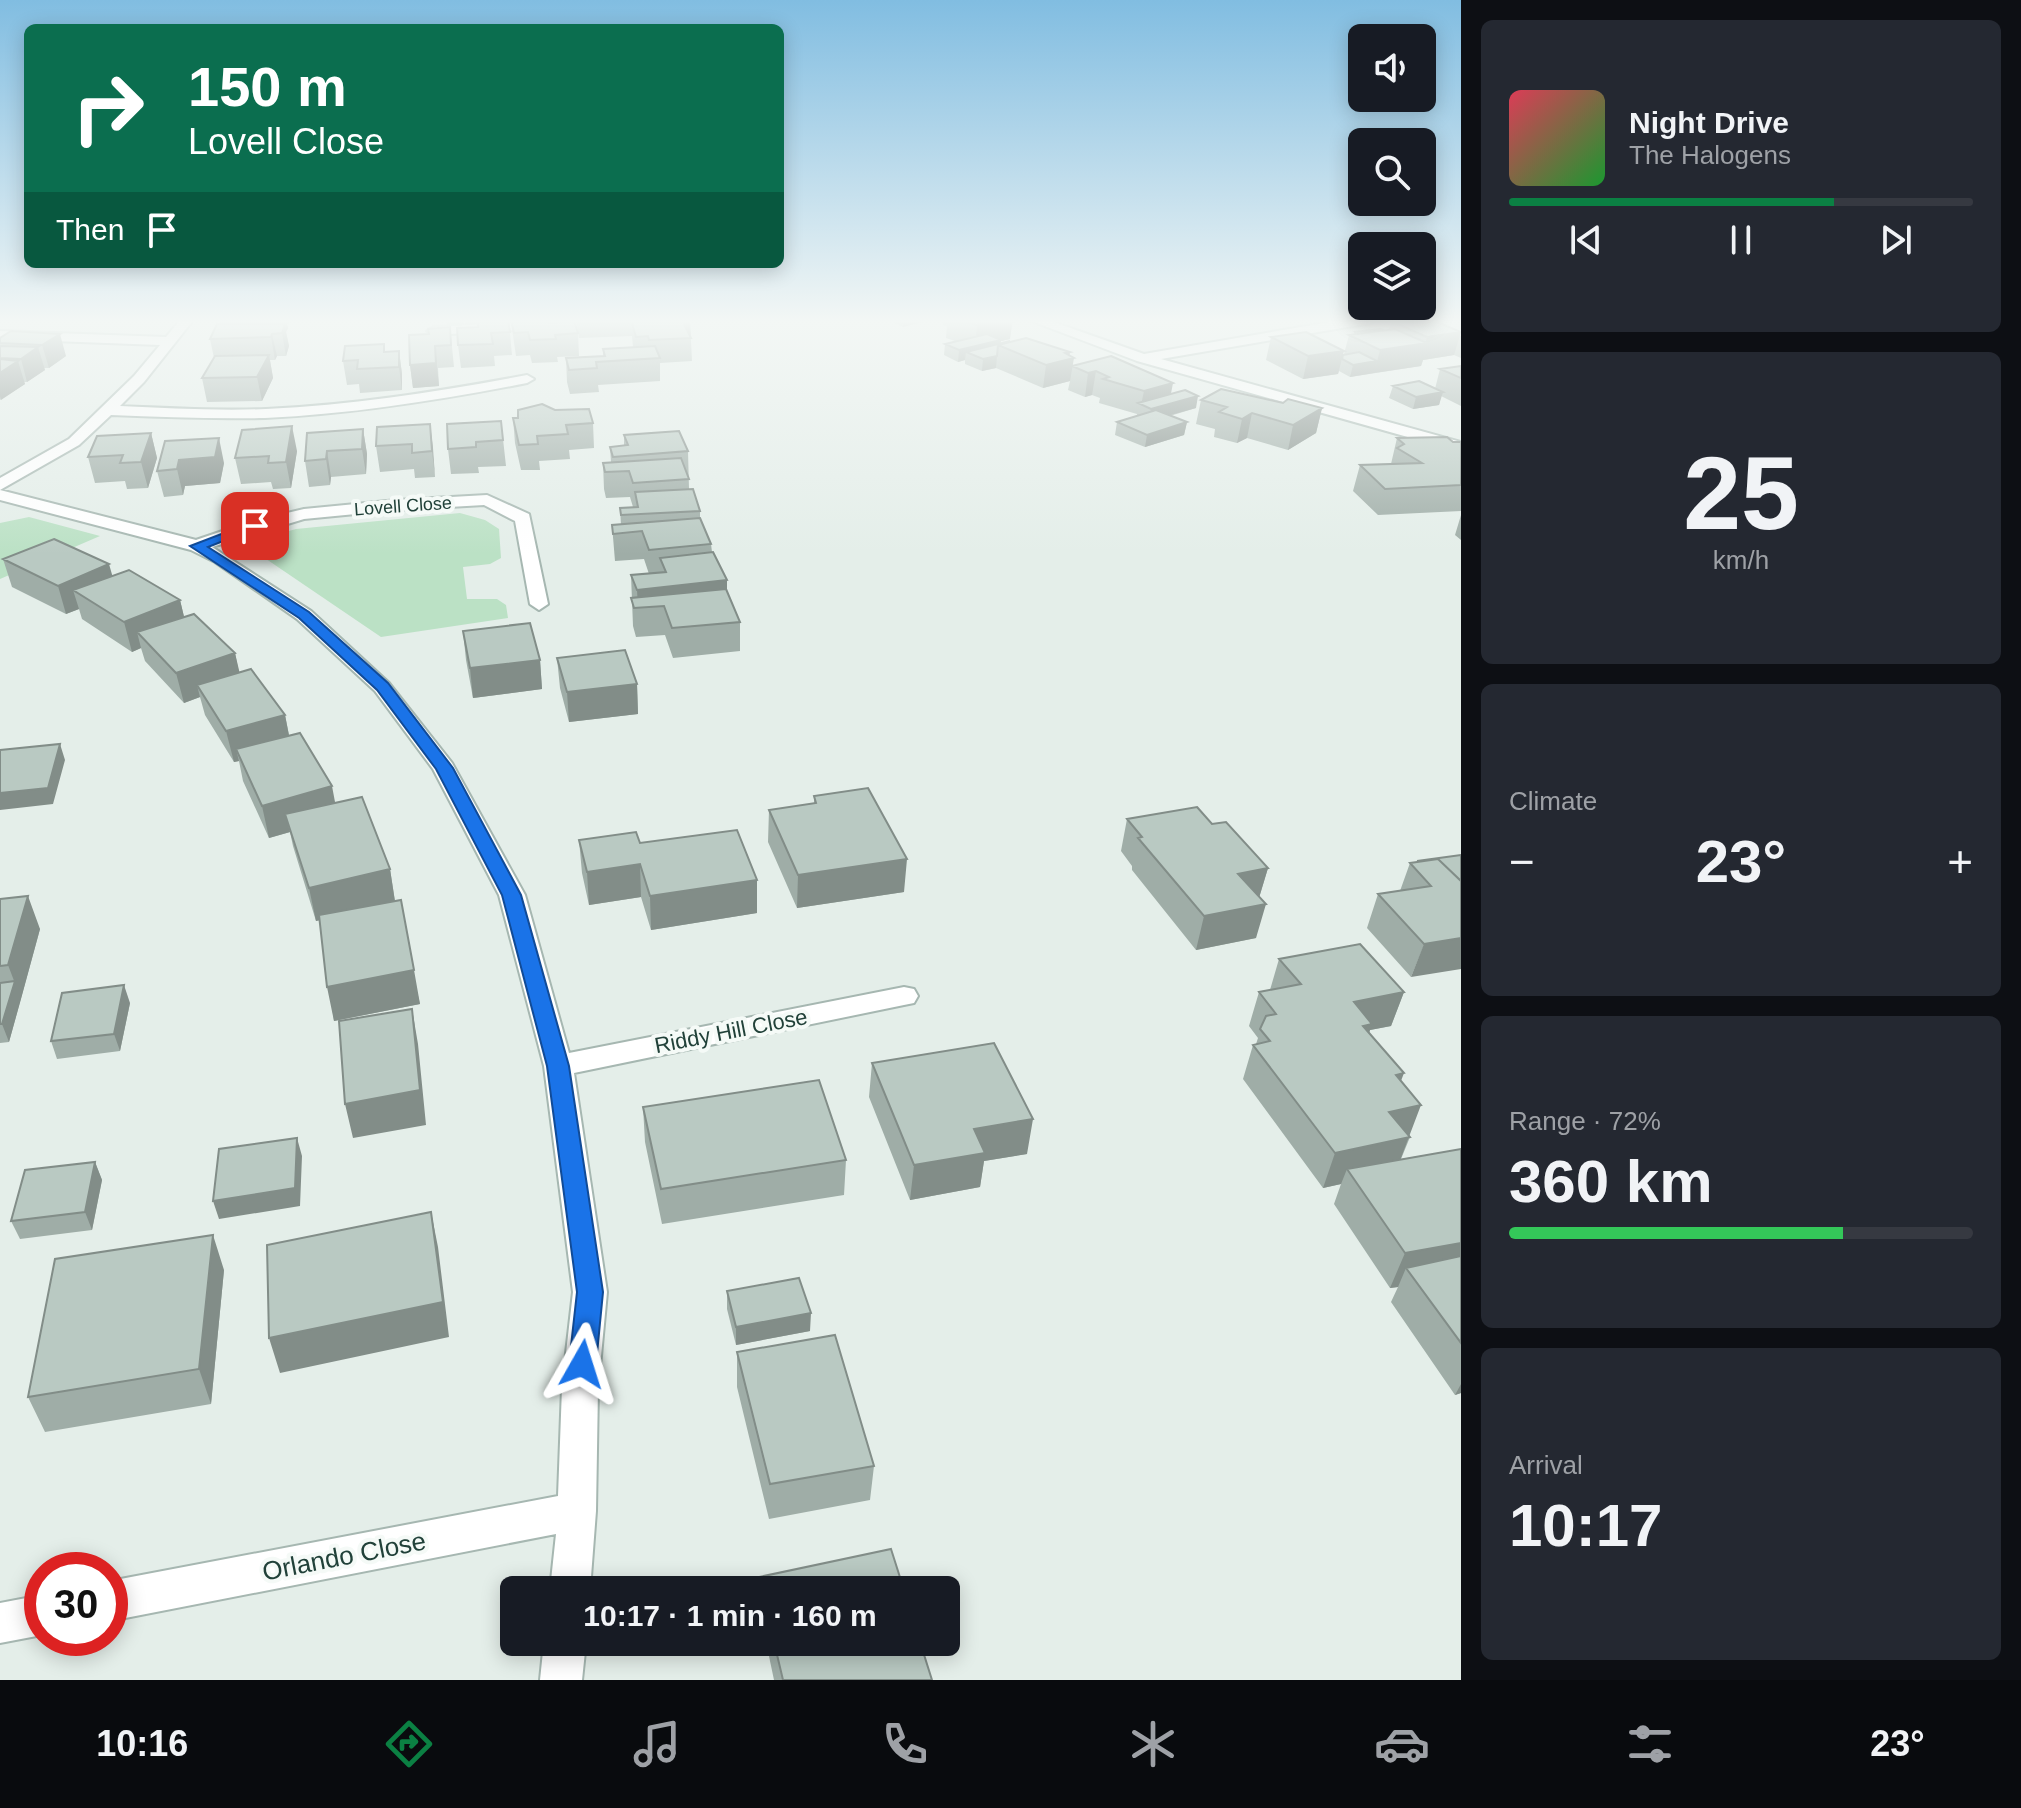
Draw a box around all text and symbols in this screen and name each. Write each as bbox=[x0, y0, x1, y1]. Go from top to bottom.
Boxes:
map controls bbox=[1348, 24, 1436, 320]
button: sound bbox=[1348, 24, 1436, 112]
text: 150 m bbox=[188, 55, 347, 118]
icon: right bbox=[56, 56, 160, 160]
text: Night Drive bbox=[1629, 106, 1789, 139]
text: Lovell Close bbox=[188, 121, 384, 162]
button: search bbox=[1348, 128, 1436, 216]
text: The Halogens bbox=[1629, 140, 1791, 170]
icon: arrive bbox=[140, 208, 184, 252]
text: Then bbox=[56, 213, 124, 246]
icon: previous bbox=[1564, 218, 1608, 262]
icon: pause bbox=[1719, 218, 1763, 262]
icon: next bbox=[1874, 218, 1918, 262]
button: layers bbox=[1348, 232, 1436, 320]
text: 25 bbox=[1683, 435, 1799, 551]
pin bbox=[221, 492, 289, 560]
street label: Lovell Close bbox=[353, 493, 453, 519]
icon: arrive bbox=[233, 504, 277, 548]
text: km/h bbox=[1713, 545, 1769, 575]
text: Climate bbox=[1509, 786, 1597, 816]
text: 23° bbox=[1696, 828, 1786, 895]
text: − bbox=[1509, 837, 1535, 886]
text: + bbox=[1947, 837, 1973, 886]
street label: Riddy Hill Close bbox=[652, 1004, 810, 1058]
text: Range · 72% bbox=[1509, 1106, 1661, 1136]
text: 360 km bbox=[1509, 1148, 1713, 1215]
position arrow bbox=[540, 1322, 624, 1406]
text: Arrival bbox=[1509, 1450, 1583, 1480]
text: 10:17 bbox=[1509, 1492, 1662, 1559]
street label: Orlando Close bbox=[260, 1525, 428, 1587]
speed limit sign: 30 bbox=[24, 1552, 128, 1656]
text: 10:17 · 1 min · 160 m bbox=[583, 1599, 877, 1632]
icon: directions bbox=[381, 1716, 437, 1772]
icon: music bbox=[629, 1716, 685, 1772]
icon: phone bbox=[877, 1716, 933, 1772]
icon: climate bbox=[1125, 1716, 1181, 1772]
icon: car bbox=[1374, 1716, 1430, 1772]
icon: filters bbox=[1622, 1716, 1678, 1772]
text: 10:16 bbox=[96, 1723, 188, 1764]
text: 23° bbox=[1870, 1723, 1925, 1764]

